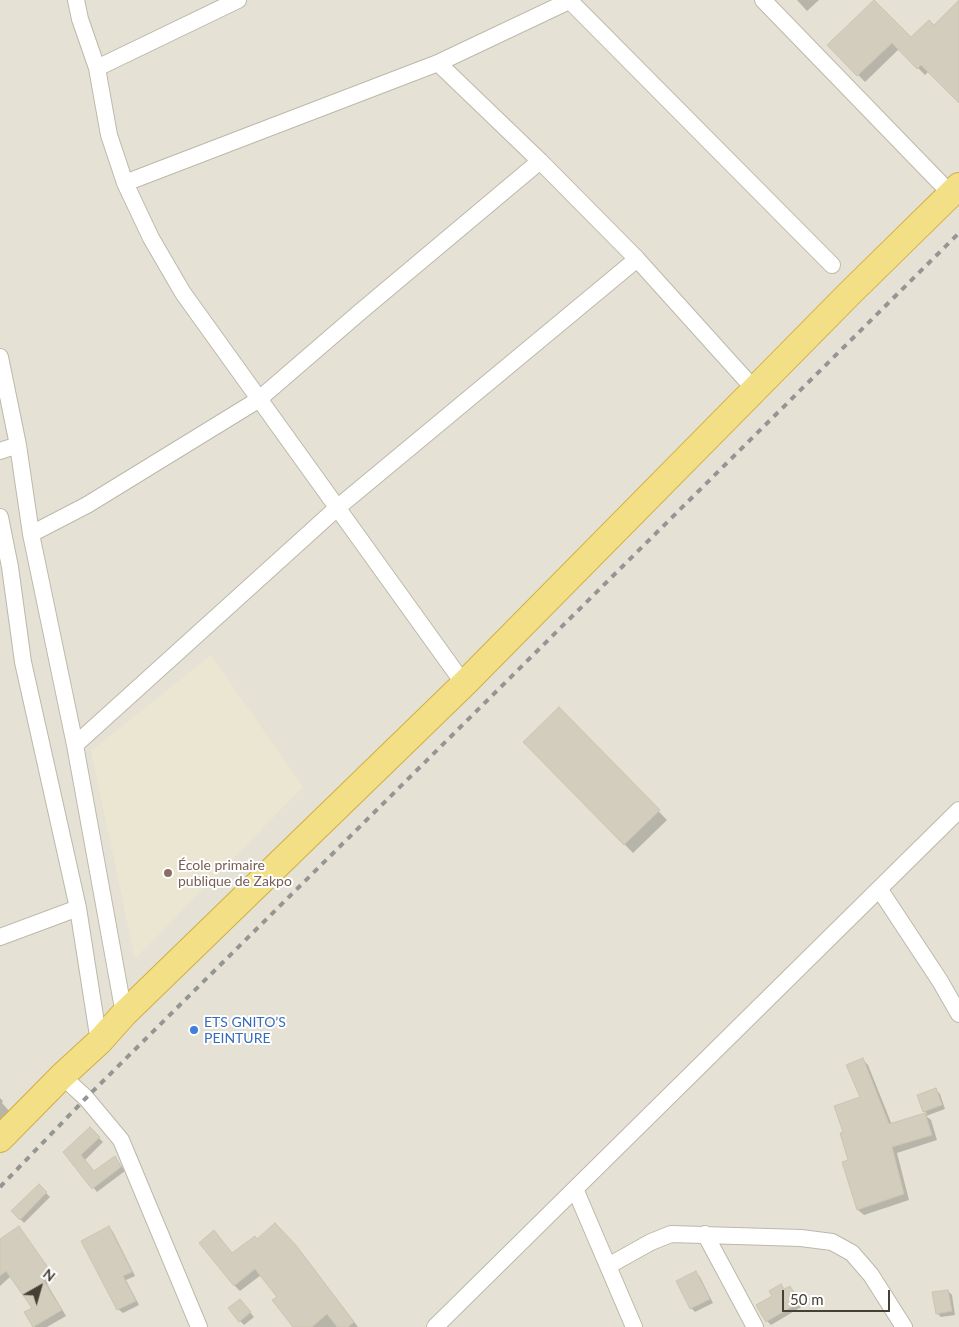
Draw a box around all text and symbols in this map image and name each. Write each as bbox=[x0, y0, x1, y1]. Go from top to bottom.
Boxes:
place label: École primaire publique de Zakpo bbox=[178, 857, 292, 890]
marker: École primaire publique de Zakpo bbox=[162, 867, 174, 879]
place label: ETS GNITO’S PEINTURE bbox=[204, 1014, 286, 1046]
marker: ETS GNITO’S PEINTURE bbox=[188, 1024, 200, 1036]
north arrow bbox=[15, 1262, 65, 1312]
text: N bbox=[40, 1265, 59, 1285]
scale bar bbox=[784, 1280, 892, 1312]
text: 50 m bbox=[790, 1290, 824, 1308]

